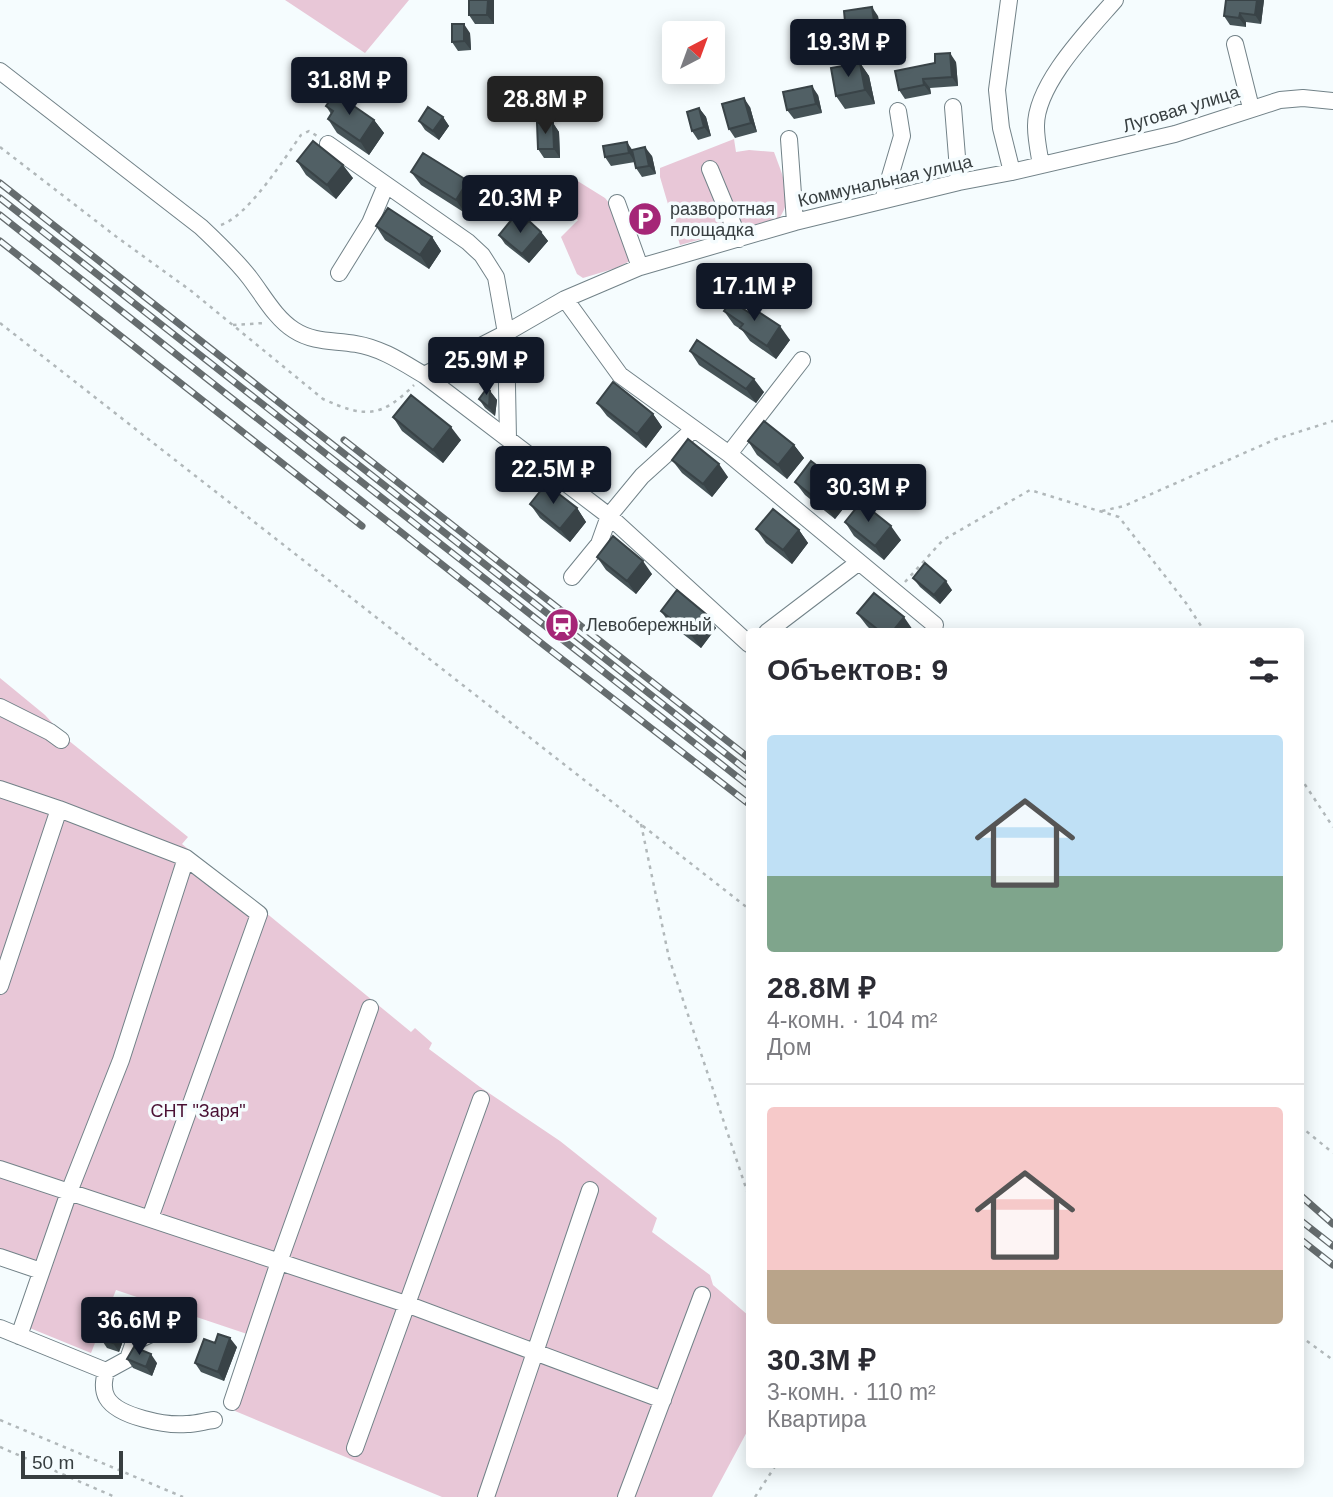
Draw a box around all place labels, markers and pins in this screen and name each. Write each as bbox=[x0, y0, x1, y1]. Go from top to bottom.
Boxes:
pin: 19.3M ₽ bbox=[783, 20, 913, 79]
pin: 31.8M ₽ bbox=[284, 58, 414, 117]
pin: 28.8M ₽ bbox=[480, 76, 610, 136]
pin: 20.3M ₽ bbox=[455, 176, 585, 235]
place label: разворотная площадка bbox=[670, 199, 775, 240]
parking icon: разворотная площадка bbox=[626, 200, 664, 238]
pin: 17.1M ₽ bbox=[689, 264, 819, 323]
pin: 25.9M ₽ bbox=[421, 338, 551, 397]
pin: 22.5M ₽ bbox=[488, 447, 618, 506]
pin: 30.3M ₽ bbox=[803, 464, 933, 524]
station icon: Левобережный bbox=[543, 606, 581, 644]
place label: Левобережный bbox=[586, 615, 712, 635]
pin: 36.6M ₽ bbox=[74, 1298, 204, 1357]

